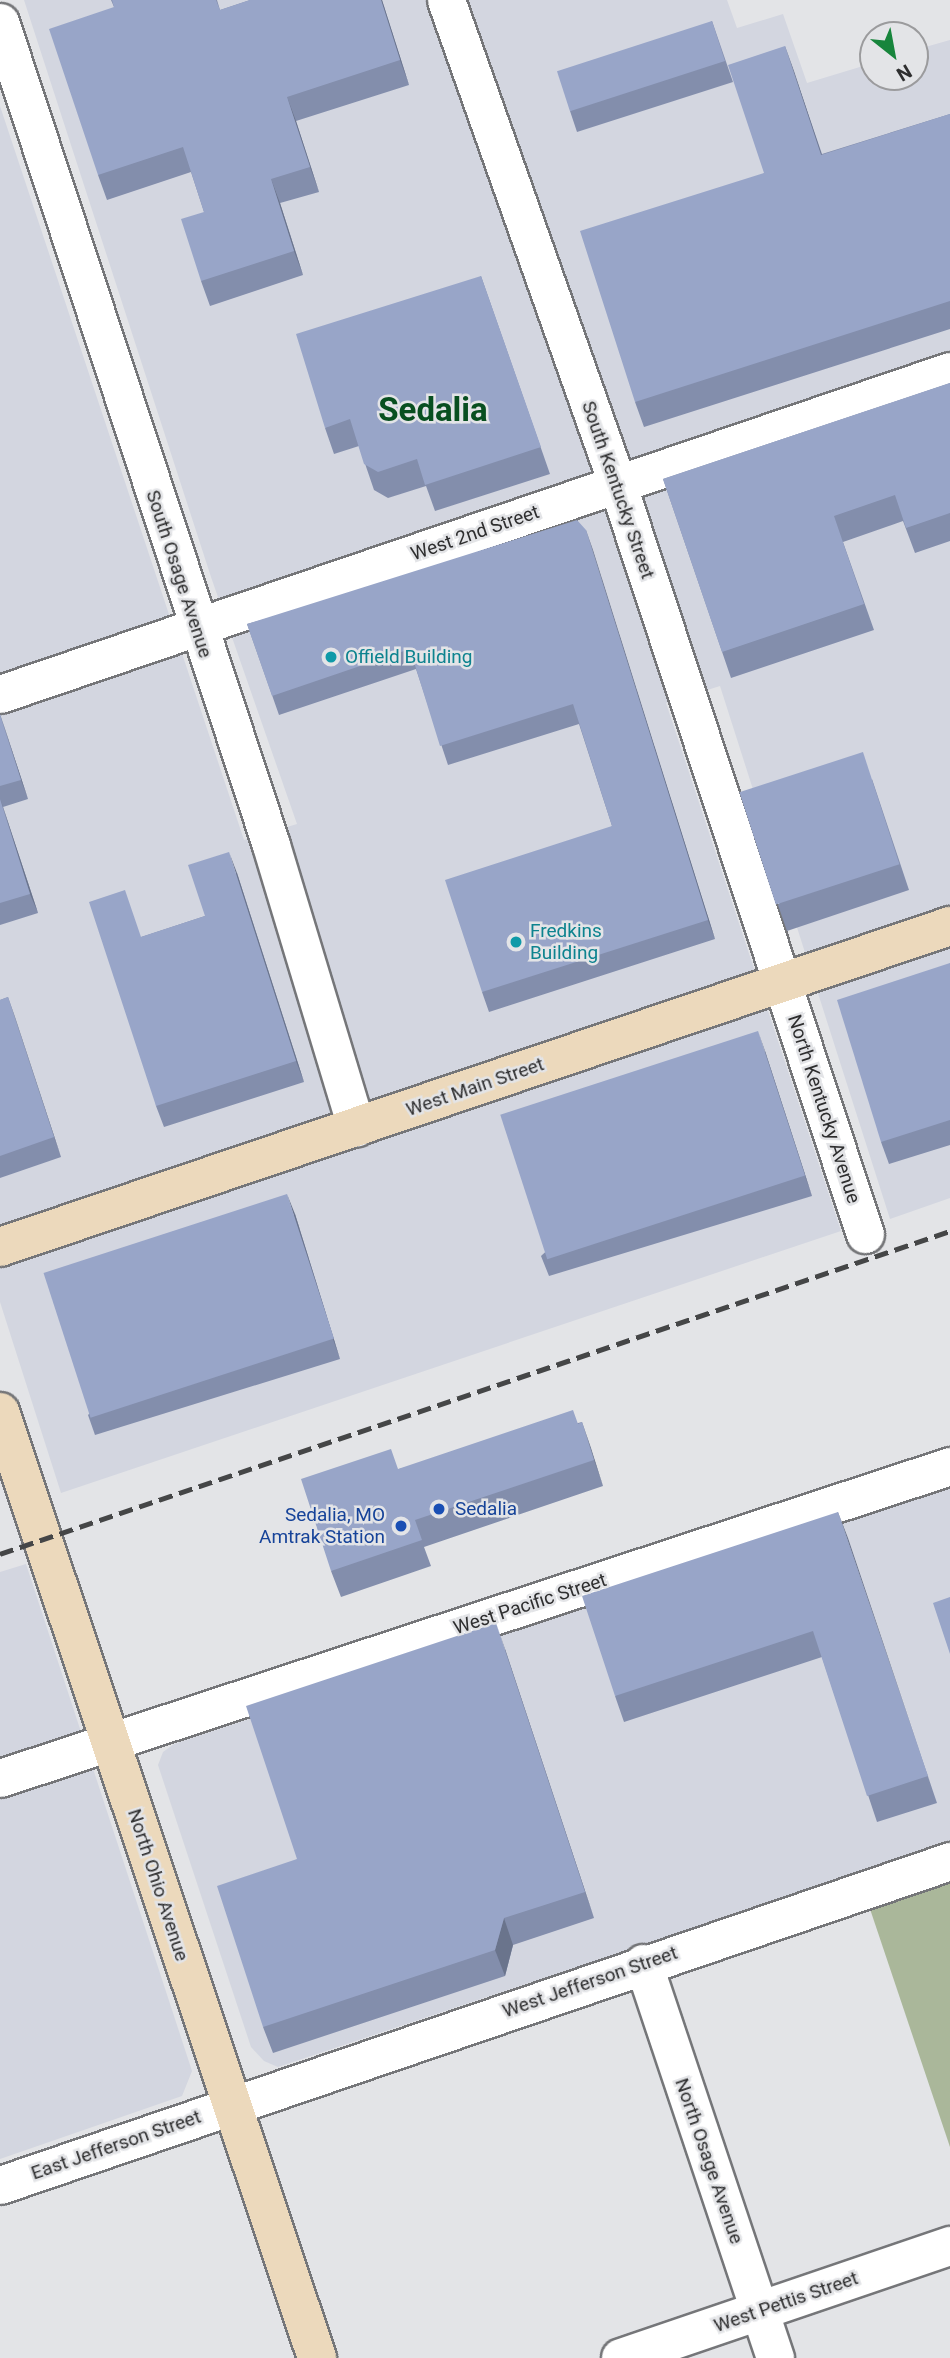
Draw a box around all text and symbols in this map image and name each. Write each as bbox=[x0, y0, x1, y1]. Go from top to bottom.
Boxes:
north arrow bbox=[859, 21, 929, 91]
text: N bbox=[892, 59, 916, 86]
district label: Sedalia bbox=[378, 390, 488, 430]
street label: South Kentucky Street bbox=[577, 398, 659, 582]
street label: South Osage Avenue bbox=[141, 487, 217, 661]
street label: West 2nd Street bbox=[408, 500, 542, 566]
place label: Offield Building bbox=[345, 646, 472, 668]
marker: Offield Building bbox=[323, 649, 339, 665]
place label: Fredkins Building bbox=[530, 920, 602, 964]
marker: Fredkins Building bbox=[508, 934, 524, 950]
street label: North Kentucky Avenue bbox=[783, 1012, 865, 1206]
street label: West Main Street bbox=[403, 1053, 547, 1121]
place label: Sedalia bbox=[455, 1498, 517, 1520]
marker: Sedalia bbox=[429, 1499, 449, 1519]
place label: Sedalia, MO Amtrak Station bbox=[259, 1504, 385, 1548]
marker: Sedalia, MO Amtrak Station bbox=[391, 1516, 411, 1536]
street label: West Pacific Street bbox=[451, 1569, 609, 1639]
street label: North Ohio Avenue bbox=[123, 1806, 193, 1964]
street label: West Jefferson Street bbox=[500, 1941, 680, 2023]
street label: North Osage Avenue bbox=[670, 2075, 748, 2247]
street label: East Jefferson Street bbox=[28, 2105, 204, 2185]
street label: West Pettis Street bbox=[711, 2267, 861, 2337]

